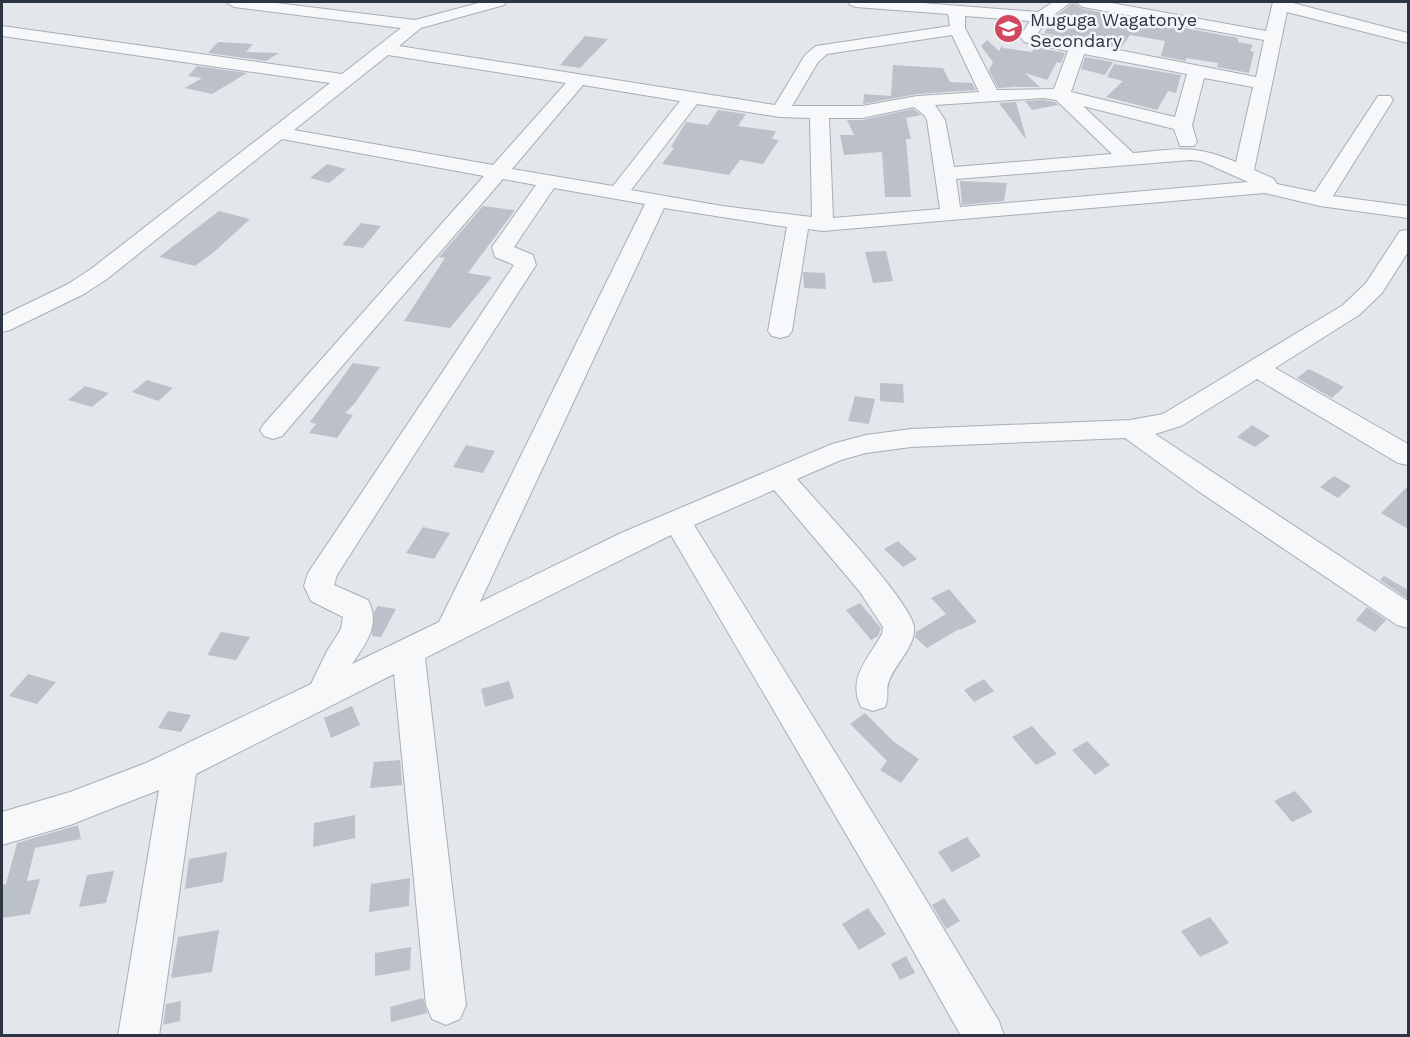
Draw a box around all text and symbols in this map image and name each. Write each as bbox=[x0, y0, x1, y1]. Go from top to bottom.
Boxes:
place label: Muguga Wagatonye Secondary bbox=[1030, 9, 1197, 51]
school or university icon: Muguga Wagatonye Secondary bbox=[993, 13, 1025, 45]

